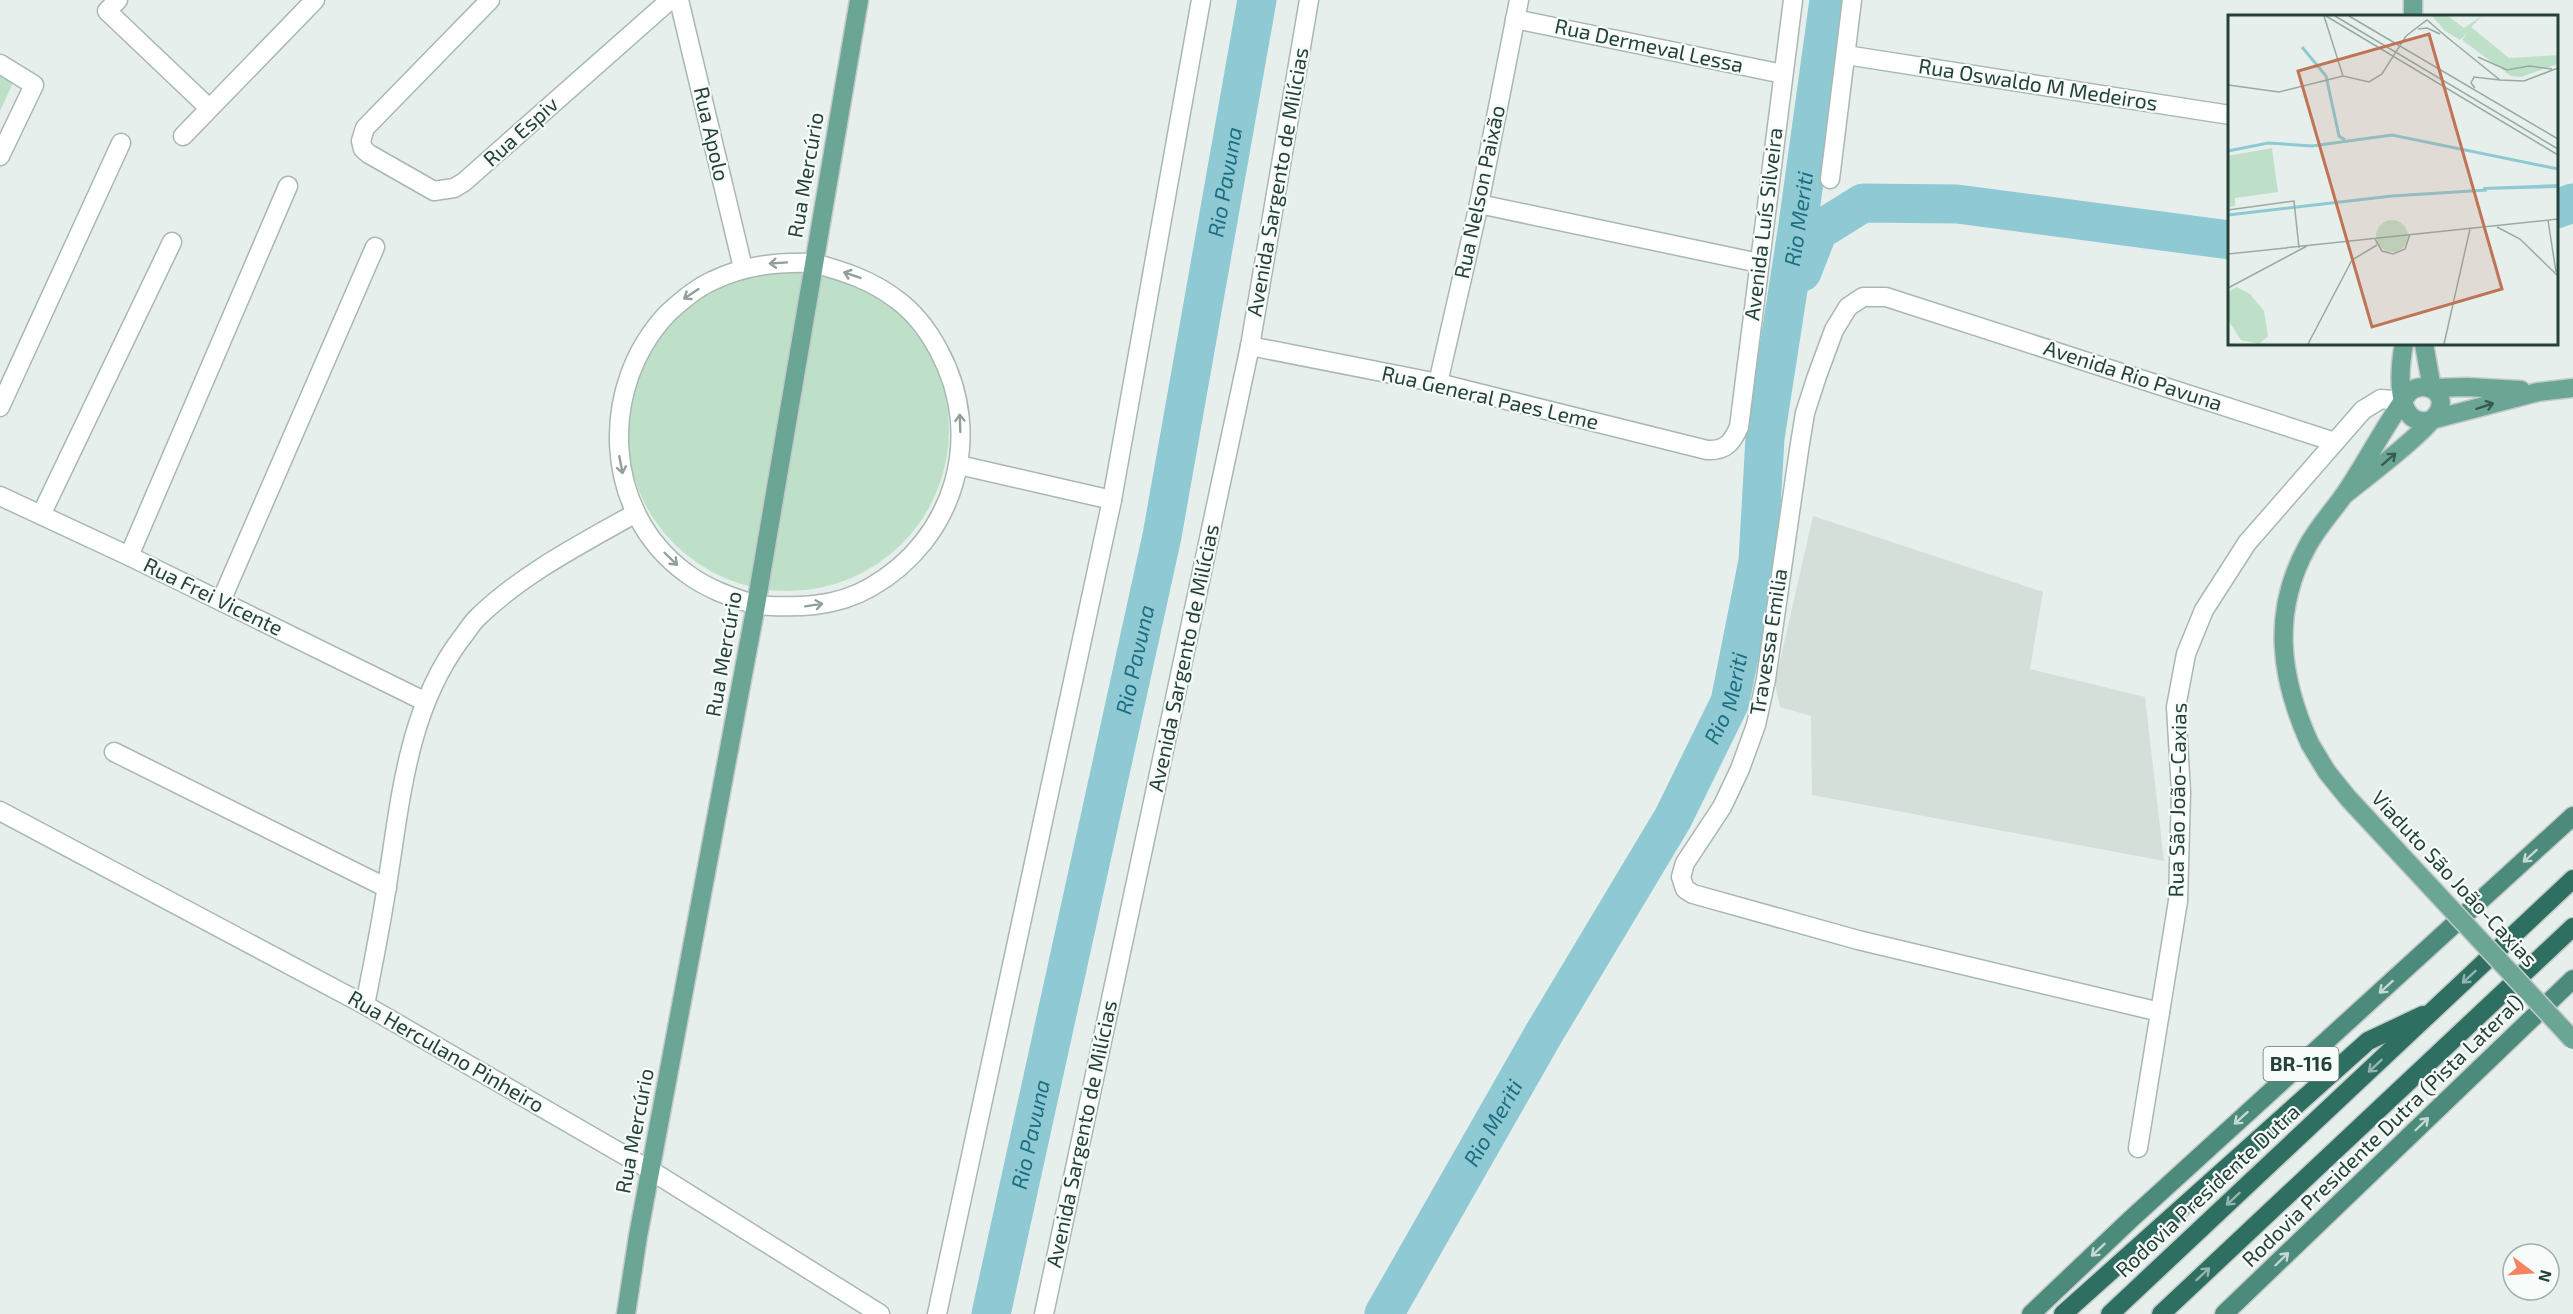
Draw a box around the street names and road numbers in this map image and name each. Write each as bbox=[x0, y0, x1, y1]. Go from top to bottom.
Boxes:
street label: Rua Dermeval Lessa bbox=[1553, 12, 1746, 77]
street label: Avenida Sargento de Milícias bbox=[1241, 45, 1313, 318]
street label: Rua Oswaldo M Medeiros bbox=[1917, 52, 2159, 115]
street label: Rua Apolo bbox=[689, 84, 735, 183]
street label: Rua Espiv bbox=[477, 91, 563, 171]
street label: Rua Nelson Paixão bbox=[1448, 103, 1509, 281]
street label: Rua Mercúrio bbox=[781, 110, 828, 239]
street label: Avenida Luís Silveira bbox=[1738, 126, 1787, 322]
street label: Avenida Rio Pavuna bbox=[2041, 334, 2226, 415]
street label: Rua General Paes Leme bbox=[1380, 359, 1601, 434]
street label: Avenida Sargento de Milícias bbox=[1142, 522, 1223, 794]
street label: Rua Frei Vicente bbox=[140, 551, 287, 640]
street label: Travessa Emilia bbox=[1744, 567, 1791, 717]
street label: Rua Mercúrio bbox=[699, 589, 746, 718]
street label: Rua São João-Caxias bbox=[2162, 702, 2191, 897]
street label: Viaduto São João-Caxias bbox=[2367, 785, 2543, 971]
street label: Rua Herculano Pinheiro bbox=[344, 984, 549, 1117]
street label: Rodovia Presidente Dutra (Pista Lateral) bbox=[2236, 988, 2528, 1271]
street label: Avenida Sargento de Milícias bbox=[1040, 998, 1121, 1270]
road number: BR-116 bbox=[2264, 1047, 2338, 1081]
street label: Rua Mercúrio bbox=[609, 1066, 658, 1195]
street label: Rodovia Presidente Dutra bbox=[2110, 1098, 2304, 1282]

